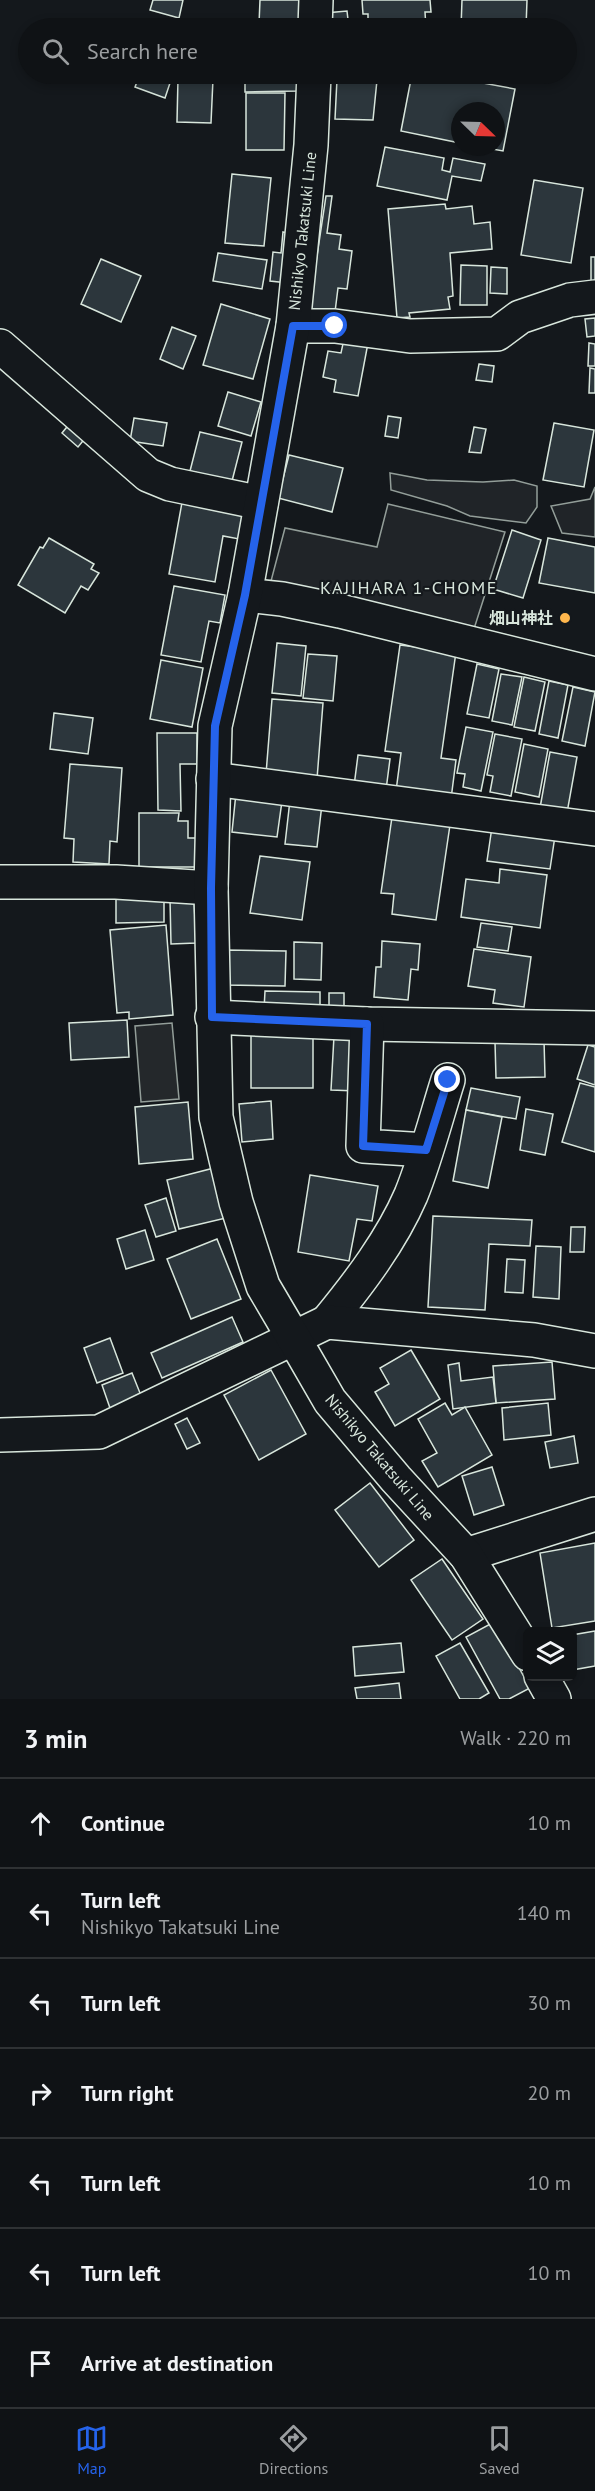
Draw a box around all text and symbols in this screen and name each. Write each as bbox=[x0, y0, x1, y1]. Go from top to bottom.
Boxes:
search box bbox=[18, 18, 577, 84]
icon: search bbox=[39, 35, 72, 68]
text: Search here bbox=[87, 37, 198, 65]
north arrow bbox=[451, 102, 505, 156]
street label: Nishikyo Takatsuki Line bbox=[284, 151, 320, 311]
route start bbox=[321, 312, 347, 338]
district label: KAJIHARA 1-CHOME bbox=[320, 576, 498, 599]
place label: 畑山神社 bbox=[489, 608, 553, 628]
marker: 畑山神社 bbox=[558, 611, 572, 625]
route end bbox=[434, 1066, 460, 1092]
street label: Nishikyo Takatsuki Line bbox=[321, 1390, 439, 1524]
map controls bbox=[523, 1627, 577, 1681]
button: layers bbox=[523, 1627, 577, 1681]
text: 3 min bbox=[24, 1722, 87, 1755]
text: Walk · 220 m bbox=[460, 1725, 571, 1751]
icon: ahead bbox=[24, 1807, 57, 1840]
text: Continue bbox=[81, 1809, 165, 1837]
text: 10 m bbox=[528, 1810, 571, 1836]
text: Turn left bbox=[81, 1886, 161, 1914]
icon: left bbox=[24, 1897, 57, 1930]
text: 140 m bbox=[517, 1900, 571, 1926]
text: Nishikyo Takatsuki Line bbox=[81, 1914, 280, 1940]
icon: left bbox=[24, 1987, 57, 2020]
text: Turn left bbox=[81, 1989, 161, 2017]
text: 30 m bbox=[528, 1990, 571, 2016]
icon: right bbox=[24, 2077, 57, 2110]
text: Turn right bbox=[81, 2079, 173, 2107]
text: 20 m bbox=[528, 2080, 571, 2106]
icon: left bbox=[24, 2167, 57, 2200]
text: Turn left bbox=[81, 2169, 161, 2197]
text: 10 m bbox=[528, 2170, 571, 2196]
icon: left bbox=[24, 2257, 57, 2290]
text: Turn left bbox=[81, 2259, 161, 2287]
text: 10 m bbox=[528, 2260, 571, 2286]
icon: arrive bbox=[24, 2347, 57, 2380]
text: Arrive at destination bbox=[81, 2349, 273, 2377]
tab: Map bbox=[75, 2422, 108, 2478]
tab: Directions bbox=[259, 2422, 328, 2478]
tab: Saved bbox=[479, 2422, 520, 2478]

